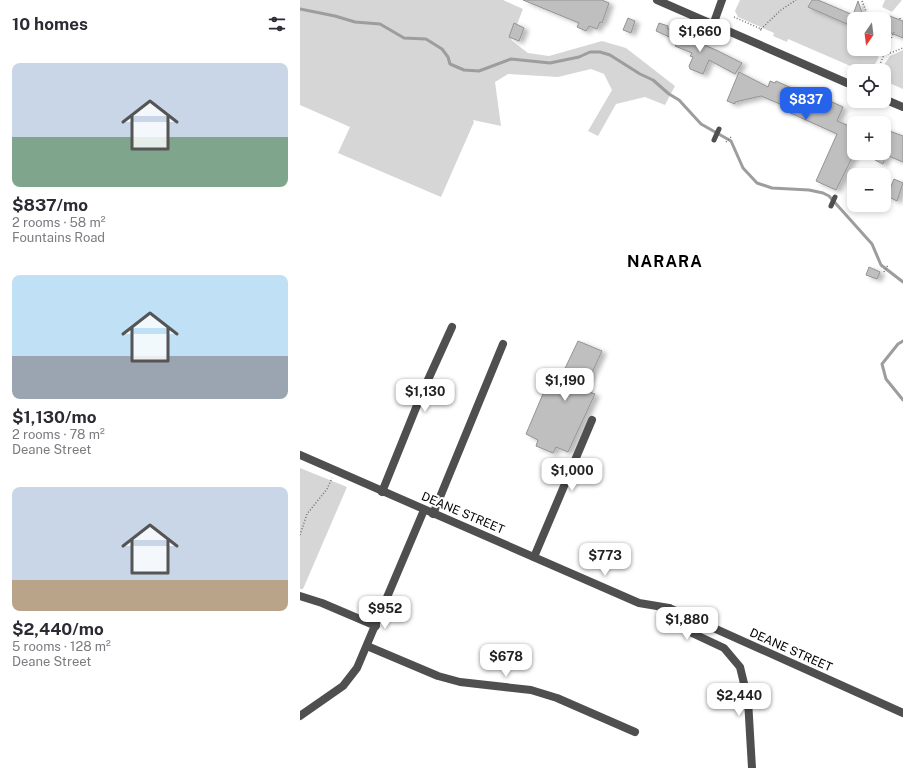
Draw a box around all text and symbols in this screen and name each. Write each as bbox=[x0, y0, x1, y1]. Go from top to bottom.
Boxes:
north arrow bbox=[847, 12, 891, 56]
map controls bbox=[847, 12, 891, 212]
icon: filters bbox=[266, 13, 288, 35]
text: 10 homes bbox=[12, 14, 88, 34]
pin: $1,660 bbox=[667, 19, 733, 53]
text: $1,660 bbox=[678, 24, 722, 39]
button: locate bbox=[847, 64, 891, 108]
pin: $837 bbox=[782, 87, 830, 121]
icon: home bbox=[114, 89, 186, 161]
text: $837 bbox=[789, 92, 823, 107]
button: + bbox=[847, 116, 891, 160]
button: − bbox=[847, 168, 891, 212]
text: $837/mo bbox=[12, 195, 88, 215]
text: 2 rooms · 58 m² bbox=[12, 215, 105, 230]
text: Fountains Road bbox=[12, 230, 105, 245]
district label: NARARA bbox=[627, 252, 703, 271]
icon: home bbox=[114, 301, 186, 373]
pin: $1,190 bbox=[532, 368, 598, 402]
text: $1,190 bbox=[545, 373, 585, 388]
pin: $1,130 bbox=[392, 379, 458, 413]
text: $1,130 bbox=[405, 384, 445, 399]
text: $1,130/mo bbox=[12, 407, 97, 427]
text: 2 rooms · 78 m² bbox=[12, 427, 105, 442]
text: Deane Street bbox=[12, 442, 91, 457]
pin: $1,000 bbox=[539, 458, 605, 492]
text: $1,000 bbox=[550, 463, 594, 478]
street label: DEANE STREET bbox=[419, 489, 507, 537]
icon: home bbox=[114, 513, 186, 585]
pin: $773 bbox=[581, 543, 629, 577]
text: $773 bbox=[588, 548, 622, 563]
pin: $952 bbox=[361, 596, 409, 630]
text: $952 bbox=[368, 601, 402, 616]
pin: $1,880 bbox=[654, 607, 720, 641]
text: $1,880 bbox=[665, 612, 709, 627]
text: $2,440/mo bbox=[12, 619, 104, 639]
street label: DEANE STREET bbox=[747, 626, 835, 674]
text: 5 rooms · 128 m² bbox=[12, 639, 111, 654]
pin: $678 bbox=[482, 644, 530, 678]
text: $678 bbox=[489, 649, 523, 664]
text: Deane Street bbox=[12, 654, 91, 669]
pin: $2,440 bbox=[706, 683, 772, 717]
text: $2,440 bbox=[716, 688, 762, 703]

